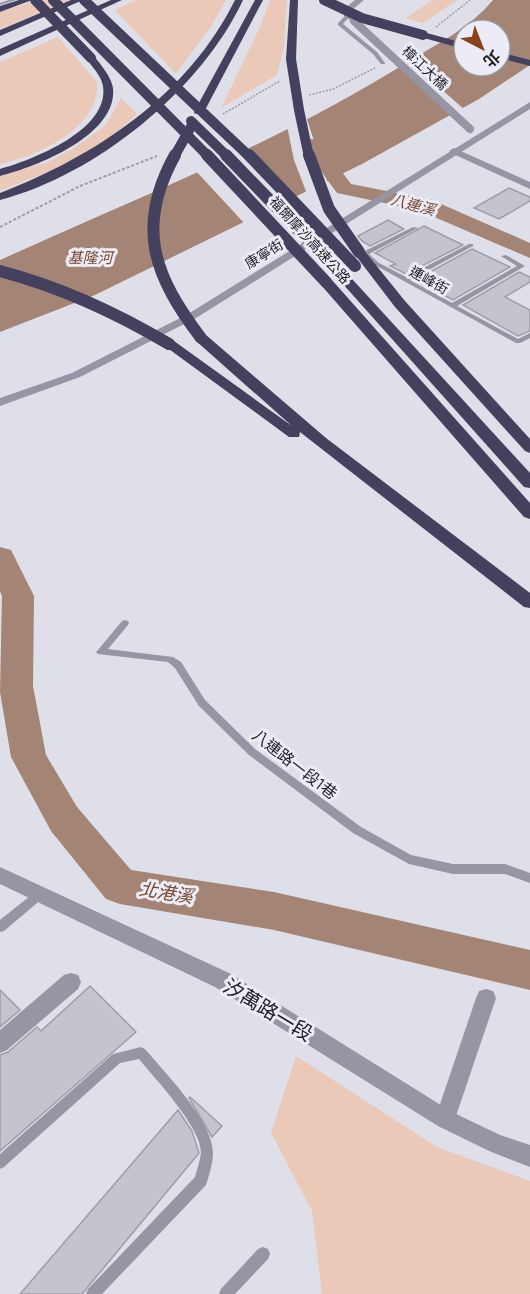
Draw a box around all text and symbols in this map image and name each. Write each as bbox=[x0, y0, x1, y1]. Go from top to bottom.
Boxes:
north arrow bbox=[452, 18, 512, 78]
street label: 樟江大橋 bbox=[398, 42, 452, 94]
text: 北 bbox=[479, 46, 505, 73]
water label: 八連溪 bbox=[389, 189, 440, 221]
street label: 福爾摩沙高速公路 bbox=[266, 192, 355, 288]
street label: 康寧街 bbox=[241, 234, 287, 273]
water label: 基隆河 bbox=[67, 247, 115, 268]
street label: 連峰街 bbox=[406, 261, 452, 298]
street label: 八連路一段1巷 bbox=[248, 724, 342, 804]
water label: 北港溪 bbox=[138, 876, 198, 909]
street label: 汐萬路一段 bbox=[218, 972, 318, 1047]

